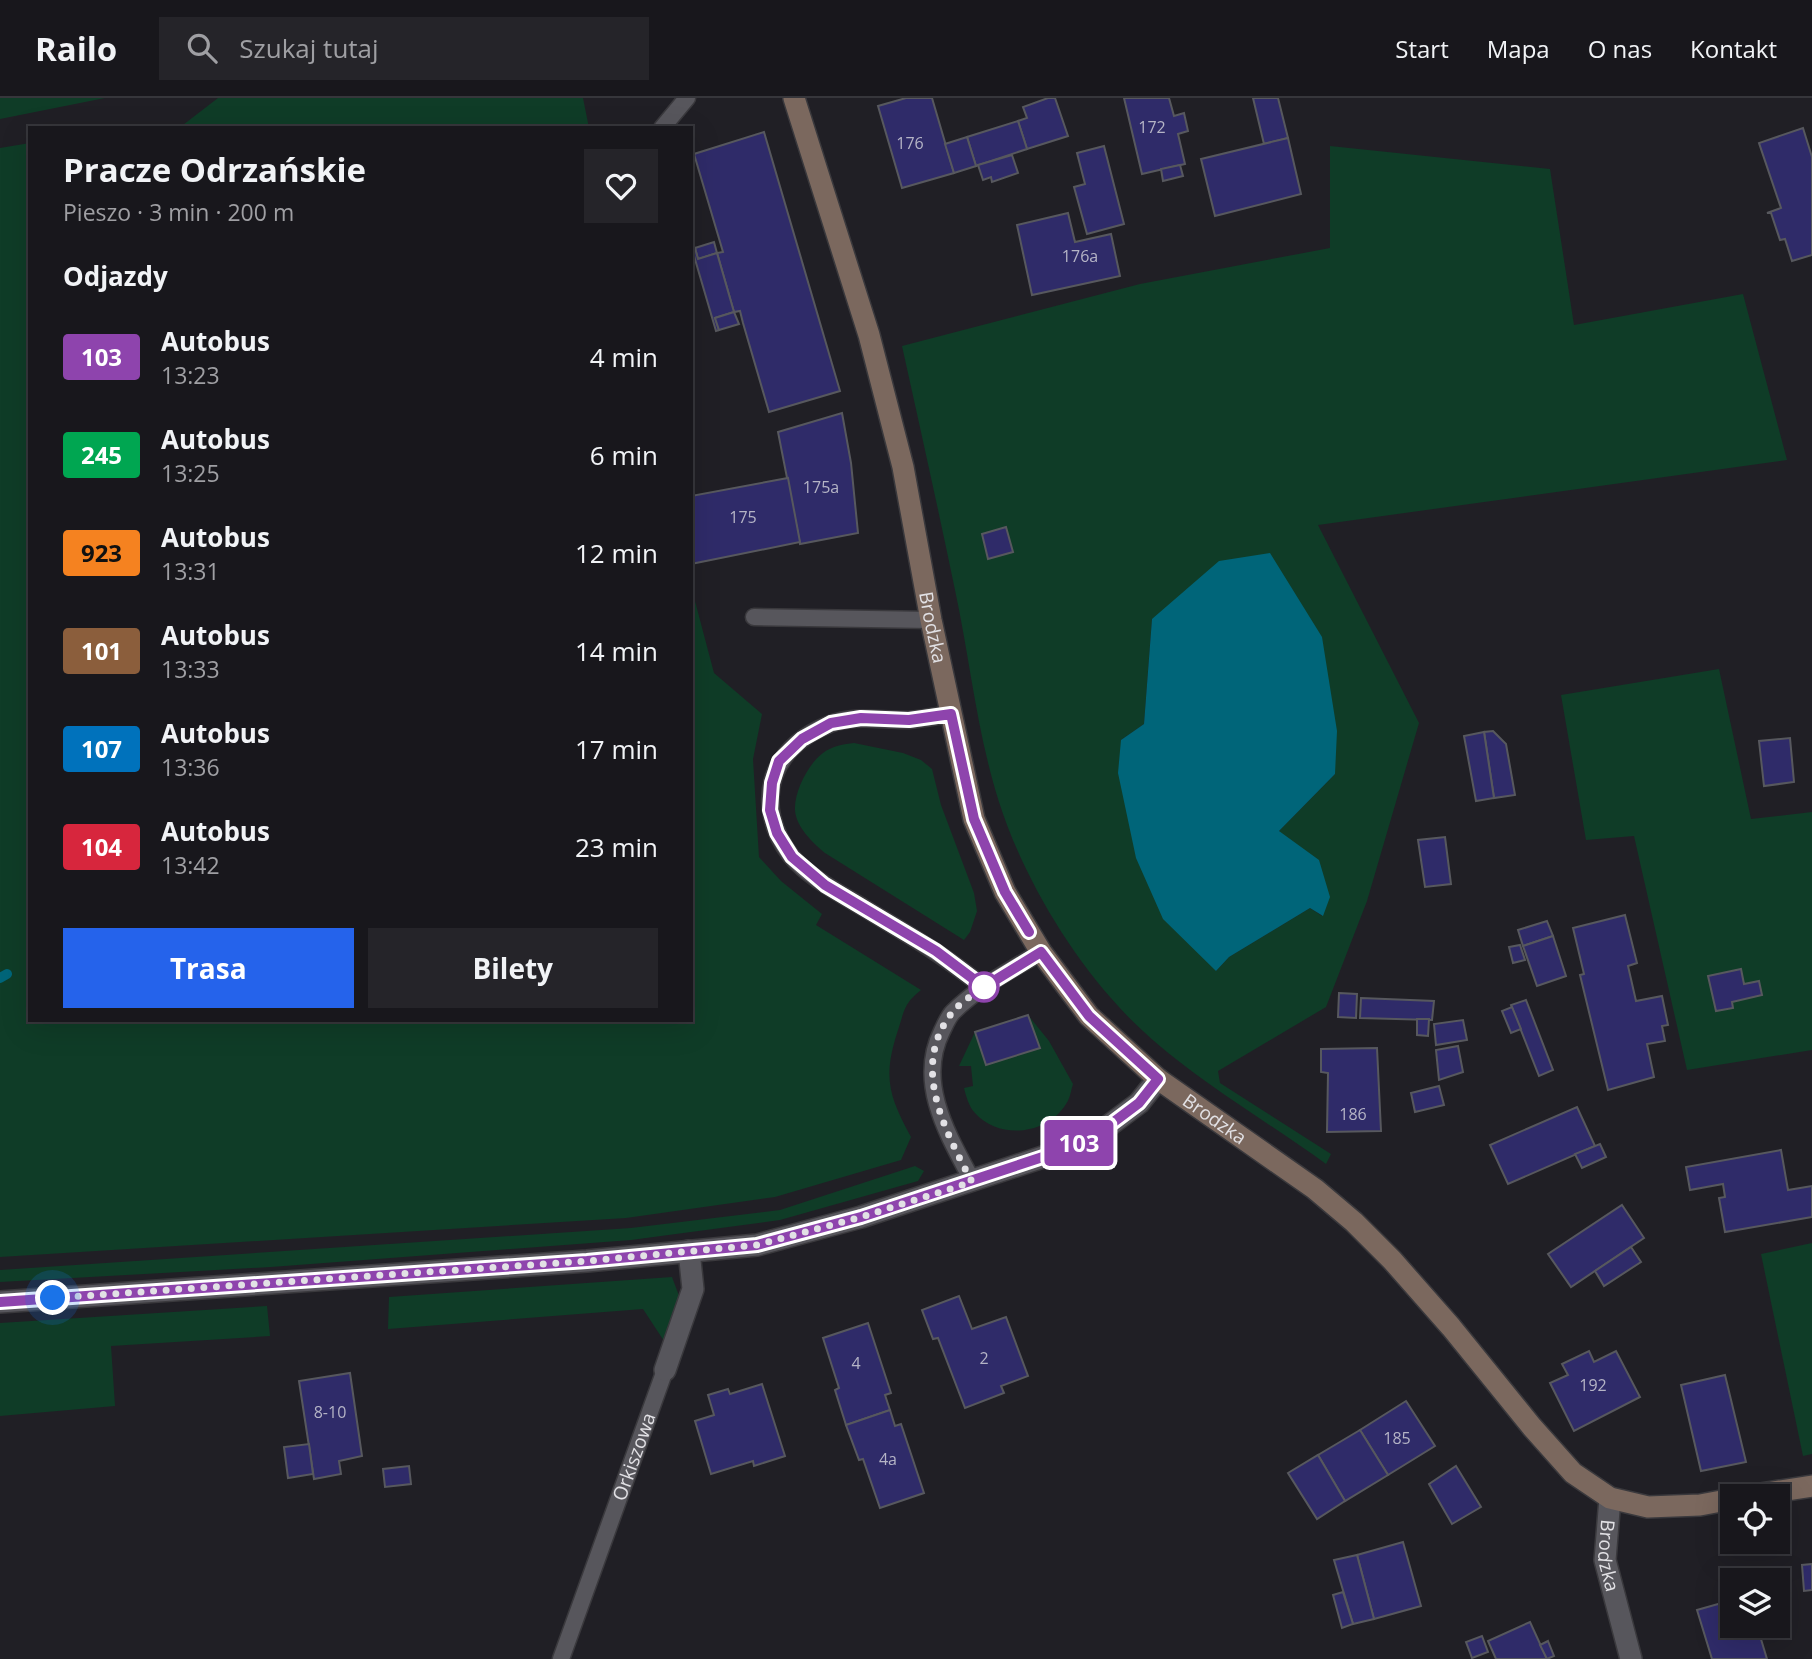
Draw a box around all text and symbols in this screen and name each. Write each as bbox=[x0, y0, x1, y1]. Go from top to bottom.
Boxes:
search box bbox=[159, 17, 649, 80]
text: Railo bbox=[35, 26, 117, 71]
icon: search bbox=[183, 29, 221, 67]
text: Szukaj tutaj bbox=[239, 30, 379, 66]
text: Start bbox=[1395, 32, 1449, 65]
text: Mapa bbox=[1487, 32, 1550, 65]
text: O nas bbox=[1588, 32, 1652, 65]
text: Kontakt bbox=[1690, 32, 1777, 65]
house number: 172 bbox=[1138, 116, 1166, 138]
house number: 176 bbox=[896, 132, 924, 154]
text: Pracze Odrzańskie bbox=[63, 147, 366, 192]
button: heart bbox=[584, 149, 658, 223]
text: Pieszo · 3 min · 200 m bbox=[63, 196, 294, 228]
house number: 176a bbox=[1062, 245, 1098, 267]
text: Odjazdy bbox=[63, 258, 168, 294]
text: Autobus bbox=[161, 323, 270, 359]
text: 4 min bbox=[590, 339, 658, 375]
text: 103 bbox=[81, 340, 122, 373]
text: 13:23 bbox=[161, 359, 220, 391]
text: Autobus bbox=[161, 421, 270, 457]
text: 6 min bbox=[590, 437, 658, 473]
text: 245 bbox=[81, 438, 122, 471]
text: 13:25 bbox=[161, 457, 220, 489]
house number: 175a bbox=[803, 476, 839, 498]
house number: 175 bbox=[729, 506, 757, 528]
text: Autobus bbox=[161, 519, 270, 555]
text: 12 min bbox=[575, 535, 658, 571]
text: 923 bbox=[81, 536, 122, 569]
text: 13:31 bbox=[161, 555, 220, 587]
street label: Brodzka bbox=[913, 589, 953, 666]
text: Autobus bbox=[161, 617, 270, 653]
text: 14 min bbox=[575, 633, 658, 669]
text: 101 bbox=[81, 634, 122, 667]
text: 13:33 bbox=[161, 653, 220, 685]
text: Autobus bbox=[161, 715, 270, 751]
text: 17 min bbox=[575, 731, 658, 767]
text: 107 bbox=[81, 732, 122, 765]
text: 13:36 bbox=[161, 751, 220, 783]
text: Autobus bbox=[161, 813, 270, 849]
text: 23 min bbox=[575, 829, 658, 865]
text: 104 bbox=[81, 830, 122, 863]
text: 13:42 bbox=[161, 849, 220, 881]
button: Trasa bbox=[63, 928, 354, 1008]
button: Bilety bbox=[368, 928, 658, 1008]
unlabelled marker bbox=[969, 972, 999, 1002]
street label: Brodzka bbox=[1178, 1087, 1252, 1150]
house number: 186 bbox=[1339, 1103, 1367, 1125]
line badge: 103 bbox=[1039, 1120, 1119, 1166]
text: 103 bbox=[1058, 1126, 1100, 1159]
your location bbox=[35, 1280, 70, 1315]
house number: 2 bbox=[979, 1347, 989, 1369]
house number: 4 bbox=[851, 1352, 861, 1374]
house number: 192 bbox=[1579, 1374, 1607, 1396]
house number: 8-10 bbox=[314, 1401, 346, 1423]
street label: Orkiszowa bbox=[606, 1409, 662, 1504]
house number: 185 bbox=[1383, 1427, 1411, 1449]
house number: 4a bbox=[879, 1448, 897, 1470]
map controls bbox=[1720, 1484, 1790, 1638]
button: locate bbox=[1720, 1484, 1790, 1554]
street label: Brodzka bbox=[1592, 1519, 1626, 1594]
button: layers bbox=[1720, 1568, 1790, 1638]

